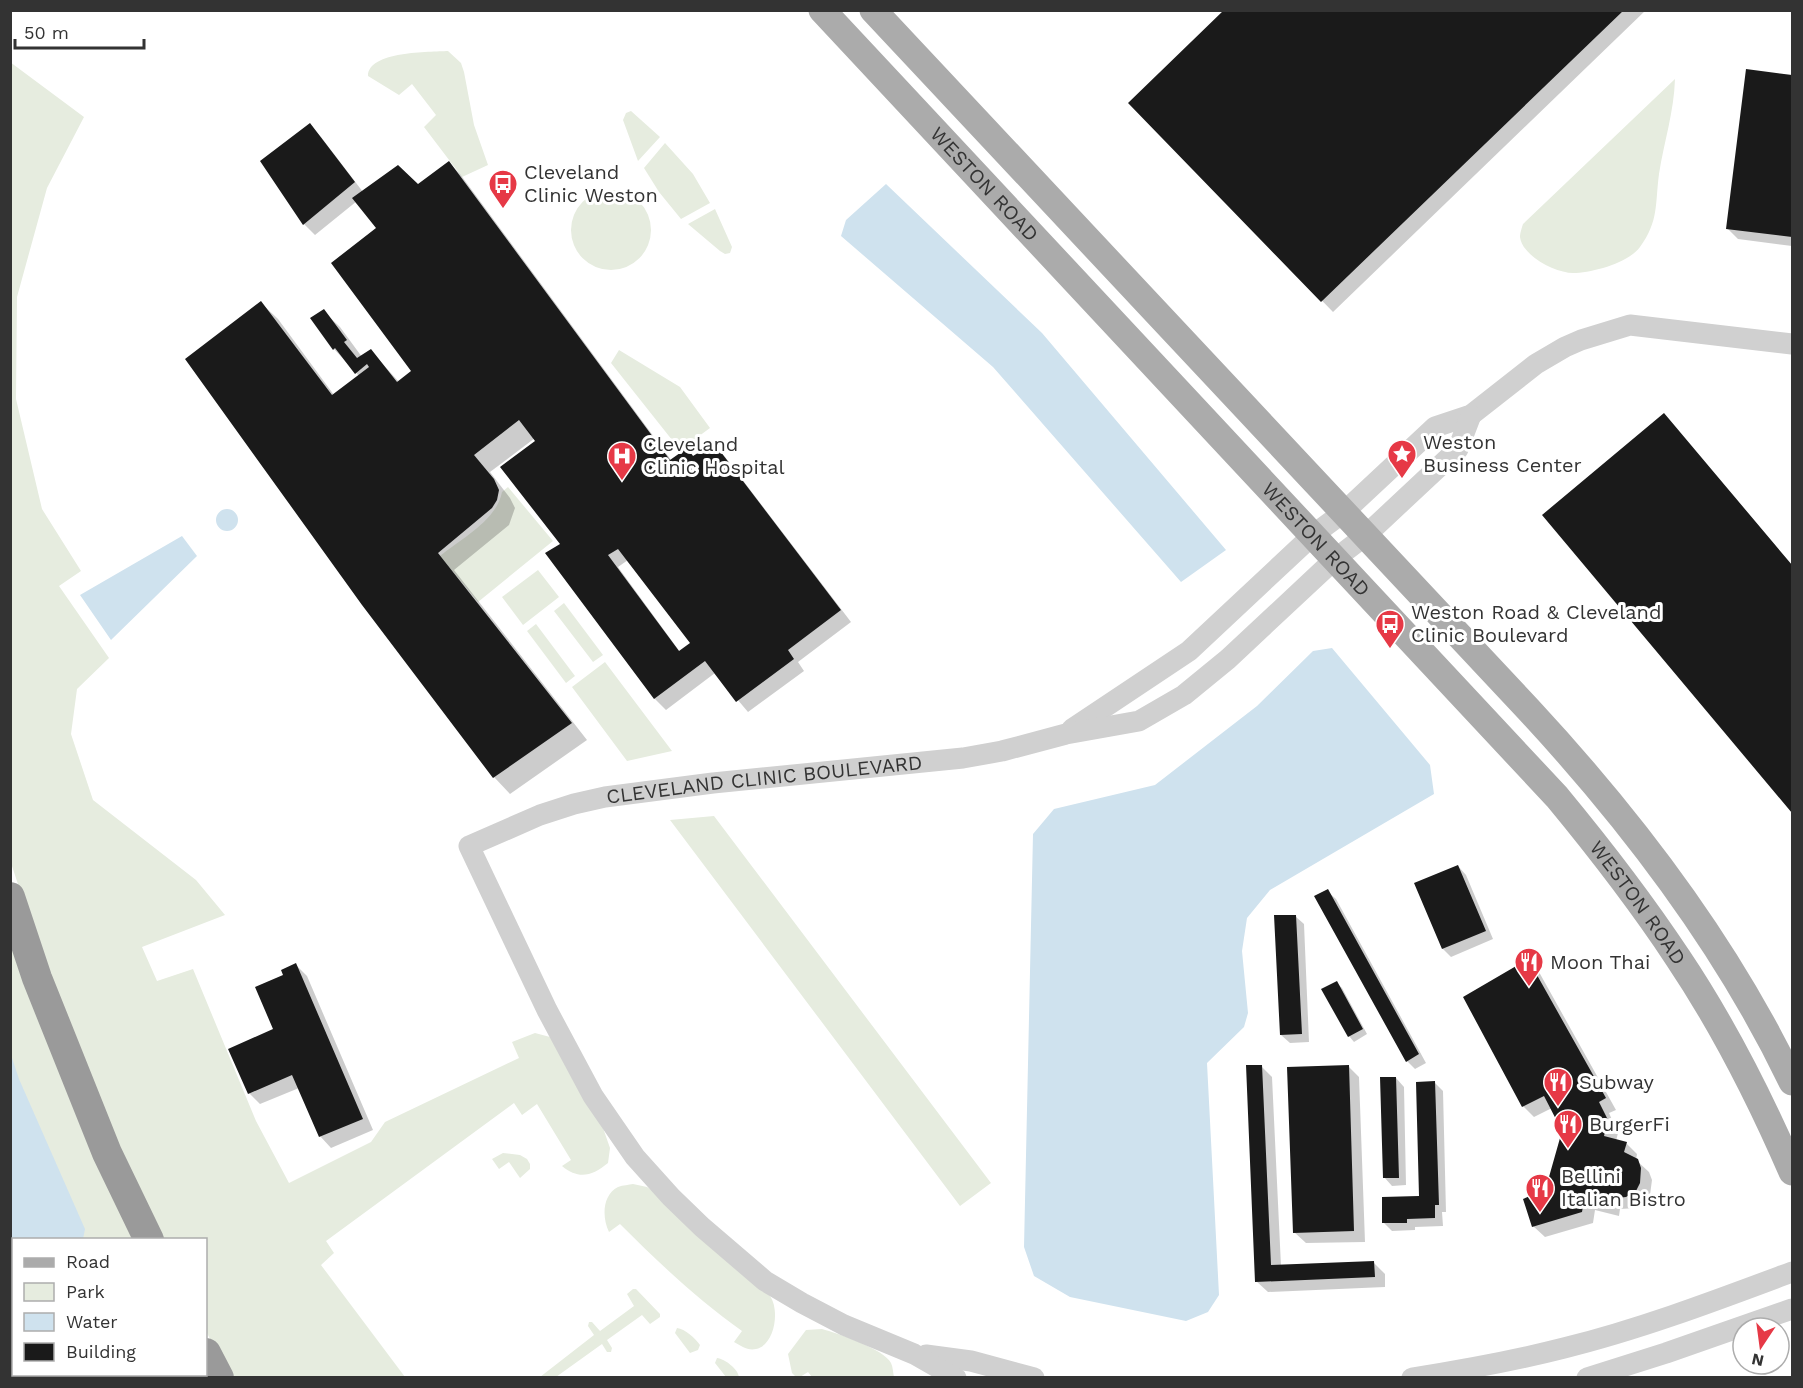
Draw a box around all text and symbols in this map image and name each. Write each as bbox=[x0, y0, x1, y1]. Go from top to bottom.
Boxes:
scale bar bbox=[15, 12, 144, 50]
text: 50 m bbox=[24, 22, 69, 43]
street label: WESTON ROAD bbox=[925, 122, 1044, 246]
place label: Cleveland Clinic Weston bbox=[524, 160, 658, 207]
bus stop icon: Cleveland Clinic Weston bbox=[487, 168, 519, 210]
place label: Weston Business Center bbox=[1423, 430, 1582, 477]
place label: Cleveland Clinic Hospital bbox=[643, 432, 785, 479]
place icon: Weston Business Center bbox=[1386, 438, 1418, 480]
hospital icon: Cleveland Clinic Hospital bbox=[606, 440, 638, 482]
street label: WESTON ROAD bbox=[1257, 477, 1375, 601]
place label: Weston Road & Cleveland Clinic Boulevard bbox=[1411, 600, 1662, 647]
bus stop icon: Weston Road & Cleveland Clinic Boulevard bbox=[1374, 608, 1406, 650]
street label: CLEVELAND CLINIC BOULEVARD bbox=[605, 750, 923, 809]
street label: WESTON ROAD bbox=[1585, 836, 1691, 969]
restaurant icon: Moon Thai bbox=[1513, 946, 1545, 988]
place label: Moon Thai bbox=[1550, 950, 1650, 974]
restaurant icon: Subway bbox=[1542, 1066, 1574, 1108]
place label: Subway bbox=[1579, 1070, 1655, 1094]
restaurant icon: BurgerFi bbox=[1552, 1108, 1584, 1150]
place label: BurgerFi bbox=[1589, 1112, 1670, 1136]
place label: Bellini Italian Bistro bbox=[1561, 1164, 1686, 1211]
restaurant icon: Bellini Italian Bistro bbox=[1524, 1172, 1556, 1214]
legend bbox=[12, 1238, 207, 1376]
text: Road bbox=[66, 1251, 110, 1272]
text: Park bbox=[66, 1281, 105, 1302]
text: Water bbox=[66, 1311, 118, 1332]
north arrow bbox=[1731, 1316, 1791, 1376]
text: Building bbox=[66, 1341, 136, 1362]
text: N bbox=[1750, 1350, 1766, 1371]

